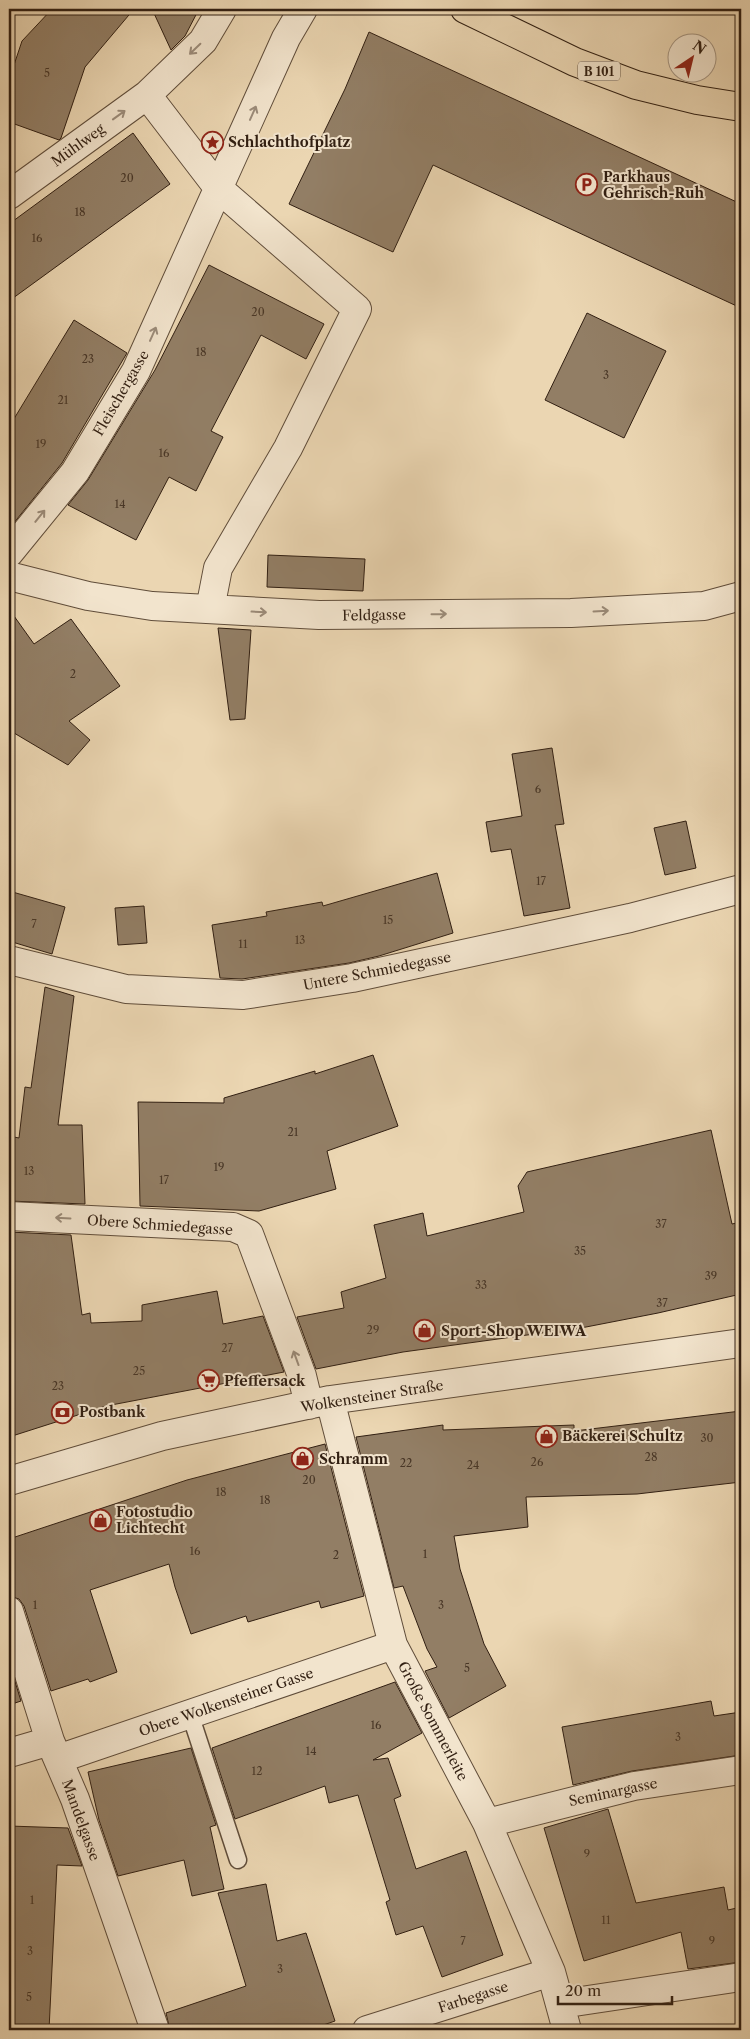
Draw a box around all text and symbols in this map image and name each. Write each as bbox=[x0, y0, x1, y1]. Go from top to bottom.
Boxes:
north arrow bbox=[668, 32, 718, 82]
text: N bbox=[689, 36, 710, 58]
one-way arrow bbox=[189, 43, 201, 55]
road number: B 101 bbox=[578, 61, 620, 80]
house number: 5 bbox=[44, 66, 50, 80]
one-way arrow bbox=[249, 106, 259, 121]
one-way arrow bbox=[112, 110, 126, 120]
street label: Mühlweg bbox=[48, 119, 109, 170]
place icon: Schlachthofplatz bbox=[200, 130, 224, 154]
place label: Schlachthofplatz bbox=[228, 133, 351, 151]
place label: Parkhaus Gehrisch-Ruh bbox=[603, 168, 705, 202]
house number: 20 bbox=[120, 171, 134, 185]
parking icon: Parkhaus Gehrisch-Ruh bbox=[575, 173, 599, 197]
house number: 18 bbox=[74, 205, 86, 219]
house number: 16 bbox=[31, 231, 43, 245]
house number: 20 bbox=[251, 305, 265, 319]
one-way arrow bbox=[149, 327, 159, 342]
house number: 18 bbox=[195, 345, 207, 359]
street label: Fleischergasse bbox=[89, 347, 153, 439]
house number: 23 bbox=[82, 352, 94, 366]
house number: 3 bbox=[603, 368, 609, 382]
house number: 21 bbox=[58, 393, 69, 407]
house number: 19 bbox=[35, 437, 47, 451]
house number: 16 bbox=[158, 446, 170, 460]
house number: 14 bbox=[115, 497, 125, 511]
one-way arrow bbox=[34, 509, 45, 522]
street label: Feldgasse bbox=[342, 605, 406, 625]
one-way arrow bbox=[250, 607, 266, 617]
one-way arrow bbox=[593, 607, 609, 616]
one-way arrow bbox=[430, 609, 446, 619]
house number: 2 bbox=[70, 667, 76, 681]
house number: 6 bbox=[535, 782, 542, 796]
house number: 17 bbox=[536, 874, 547, 888]
house number: 15 bbox=[383, 913, 393, 927]
house number: 7 bbox=[31, 917, 37, 931]
house number: 13 bbox=[295, 933, 305, 947]
house number: 11 bbox=[238, 937, 248, 951]
street label: Untere Schmiedegasse bbox=[302, 948, 453, 994]
house number: 21 bbox=[288, 1125, 299, 1139]
house number: 19 bbox=[213, 1160, 225, 1174]
house number: 13 bbox=[24, 1164, 34, 1178]
house number: 17 bbox=[159, 1173, 170, 1187]
street label: Obere Schmiedegasse bbox=[87, 1211, 234, 1239]
one-way arrow bbox=[56, 1214, 72, 1223]
house number: 37 bbox=[655, 1217, 667, 1231]
house number: 35 bbox=[574, 1244, 586, 1258]
house number: 39 bbox=[705, 1269, 717, 1283]
house number: 33 bbox=[475, 1278, 487, 1292]
house number: 37 bbox=[656, 1296, 668, 1310]
shop icon: Sport-Shop WEIWA bbox=[413, 1319, 437, 1343]
place label: Sport-Shop WEIWA bbox=[441, 1322, 587, 1340]
house number: 29 bbox=[367, 1323, 379, 1337]
house number: 27 bbox=[221, 1341, 233, 1355]
one-way arrow bbox=[291, 1351, 300, 1366]
house number: 25 bbox=[133, 1364, 145, 1378]
supermarket icon: Pfeffersack bbox=[196, 1369, 220, 1393]
place label: Pfeffersack bbox=[224, 1372, 306, 1390]
street label: Wolkensteiner Straße bbox=[298, 1376, 445, 1416]
house number: 23 bbox=[52, 1379, 64, 1393]
bank icon: Postbank bbox=[51, 1400, 75, 1424]
place label: Postbank bbox=[79, 1403, 146, 1421]
shop icon: Bäckerei Schultz bbox=[534, 1424, 558, 1448]
place label: Bäckerei Schultz bbox=[562, 1427, 683, 1445]
house number: 30 bbox=[700, 1431, 714, 1445]
shop icon: Schramm bbox=[291, 1447, 315, 1471]
place label: Schramm bbox=[319, 1450, 388, 1468]
house number: 28 bbox=[645, 1450, 657, 1464]
house number: 26 bbox=[531, 1455, 544, 1469]
house number: 22 bbox=[400, 1456, 412, 1470]
house number: 24 bbox=[467, 1458, 479, 1472]
house number: 20 bbox=[302, 1473, 316, 1487]
house number: 18 bbox=[215, 1485, 227, 1499]
house number: 18 bbox=[259, 1493, 271, 1507]
place label: Fotostudio Lichtecht bbox=[116, 1503, 193, 1537]
shop icon: Fotostudio Lichtecht bbox=[88, 1508, 112, 1532]
house number: 16 bbox=[189, 1544, 201, 1558]
house number: 1 bbox=[423, 1547, 428, 1561]
house number: 2 bbox=[333, 1548, 339, 1562]
house number: 1 bbox=[33, 1598, 38, 1612]
house number: 3 bbox=[438, 1598, 444, 1612]
street label: Große Sommerleite bbox=[394, 1658, 472, 1784]
house number: 5 bbox=[464, 1661, 470, 1675]
street label: Obere Wolkensteiner Gasse bbox=[136, 1664, 316, 1740]
house number: 16 bbox=[370, 1718, 382, 1732]
house number: 3 bbox=[675, 1730, 681, 1744]
house number: 14 bbox=[306, 1744, 316, 1758]
house number: 12 bbox=[252, 1764, 262, 1778]
street label: Seminargasse bbox=[567, 1774, 659, 1810]
street label: Mandelgasse bbox=[58, 1777, 104, 1863]
house number: 9 bbox=[584, 1847, 590, 1861]
house number: 1 bbox=[30, 1893, 35, 1907]
house number: 11 bbox=[601, 1913, 611, 1927]
house number: 7 bbox=[460, 1934, 466, 1948]
house number: 9 bbox=[709, 1934, 715, 1948]
house number: 3 bbox=[27, 1944, 33, 1958]
house number: 3 bbox=[277, 1962, 283, 1976]
scale bar bbox=[558, 1974, 671, 2006]
street label: Farbegasse bbox=[436, 1977, 511, 2017]
text: 20 m bbox=[565, 1981, 601, 2000]
house number: 5 bbox=[26, 1990, 32, 2004]

